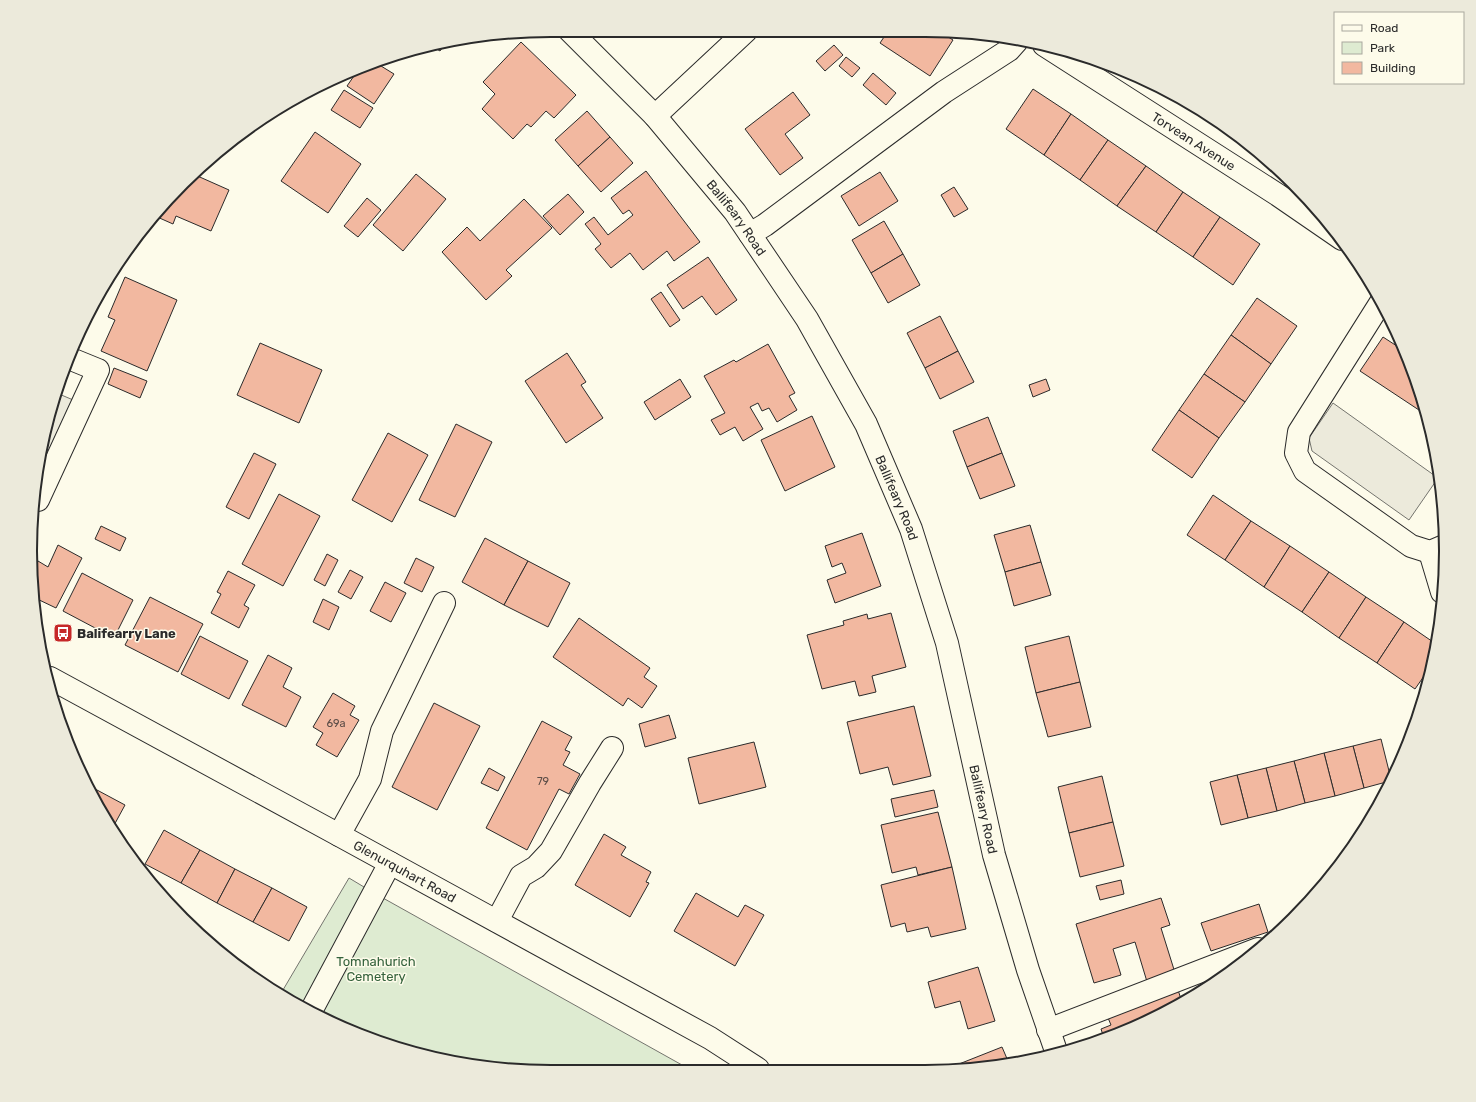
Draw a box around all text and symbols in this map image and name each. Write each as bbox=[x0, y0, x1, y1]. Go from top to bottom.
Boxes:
legend bbox=[1334, 12, 1464, 84]
text: Road bbox=[1370, 21, 1398, 35]
text: Park bbox=[1370, 41, 1396, 55]
text: Building bbox=[1370, 61, 1416, 75]
street label: Torvean Avenue bbox=[1149, 109, 1238, 174]
street label: Ballifeary Road bbox=[703, 177, 769, 259]
street label: Ballifeary Road bbox=[872, 453, 921, 542]
bus stop icon: Balifearry Lane bbox=[52, 622, 74, 644]
place label: Balifearry Lane bbox=[77, 626, 176, 641]
house number: 69a bbox=[326, 717, 346, 730]
street label: Ballifeary Road bbox=[966, 763, 1000, 855]
house number: 79 bbox=[537, 775, 549, 788]
street label: Glenurquhart Road bbox=[351, 837, 459, 906]
park label: Tomnahurich Cemetery bbox=[336, 954, 416, 984]

